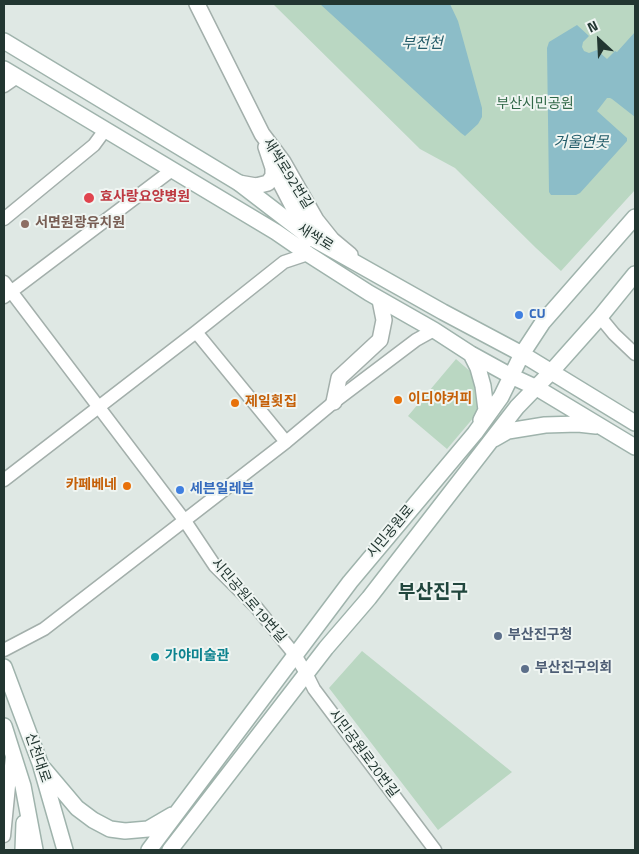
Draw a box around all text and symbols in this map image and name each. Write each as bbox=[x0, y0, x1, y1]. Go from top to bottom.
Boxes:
text: N bbox=[584, 14, 601, 38]
north arrow bbox=[574, 15, 624, 65]
water label: 부전천 bbox=[401, 35, 443, 53]
park label: 부산시민공원 bbox=[496, 97, 574, 113]
water label: 거울연못 bbox=[553, 134, 609, 152]
street label: 새싹로92번길 bbox=[259, 136, 315, 212]
place label: 효사랑요양병원 bbox=[100, 190, 190, 206]
marker: 효사랑요양병원 bbox=[82, 191, 96, 205]
place label: 서면원광유치원 bbox=[35, 216, 125, 232]
marker: 서면원광유치원 bbox=[19, 218, 31, 230]
street label: 새싹로 bbox=[294, 221, 336, 255]
place label: CU bbox=[529, 307, 546, 323]
marker: CU bbox=[513, 309, 525, 321]
place label: 이디야커피 bbox=[408, 392, 472, 408]
marker: 이디야커피 bbox=[392, 394, 404, 406]
place label: 제일횟집 bbox=[245, 395, 297, 411]
marker: 제일횟집 bbox=[229, 397, 241, 409]
place label: 카페베네 bbox=[65, 478, 117, 494]
marker: 카페베네 bbox=[121, 480, 133, 492]
place label: 세븐일레븐 bbox=[190, 482, 254, 498]
marker: 세븐일레븐 bbox=[174, 484, 186, 496]
street label: 시민공원로 bbox=[364, 502, 418, 562]
street label: 시민공원로19번길 bbox=[207, 556, 289, 646]
district label: 부산진구 bbox=[398, 582, 468, 604]
place label: 부산진구청 bbox=[508, 628, 572, 644]
marker: 부산진구청 bbox=[492, 630, 504, 642]
place label: 가야미술관 bbox=[165, 649, 229, 665]
marker: 가야미술관 bbox=[149, 651, 161, 663]
place label: 부산진구의회 bbox=[535, 661, 612, 677]
marker: 부산진구의회 bbox=[519, 663, 531, 675]
street label: 시민공원로20번길 bbox=[324, 707, 402, 801]
street label: 신천대로 bbox=[21, 731, 53, 785]

